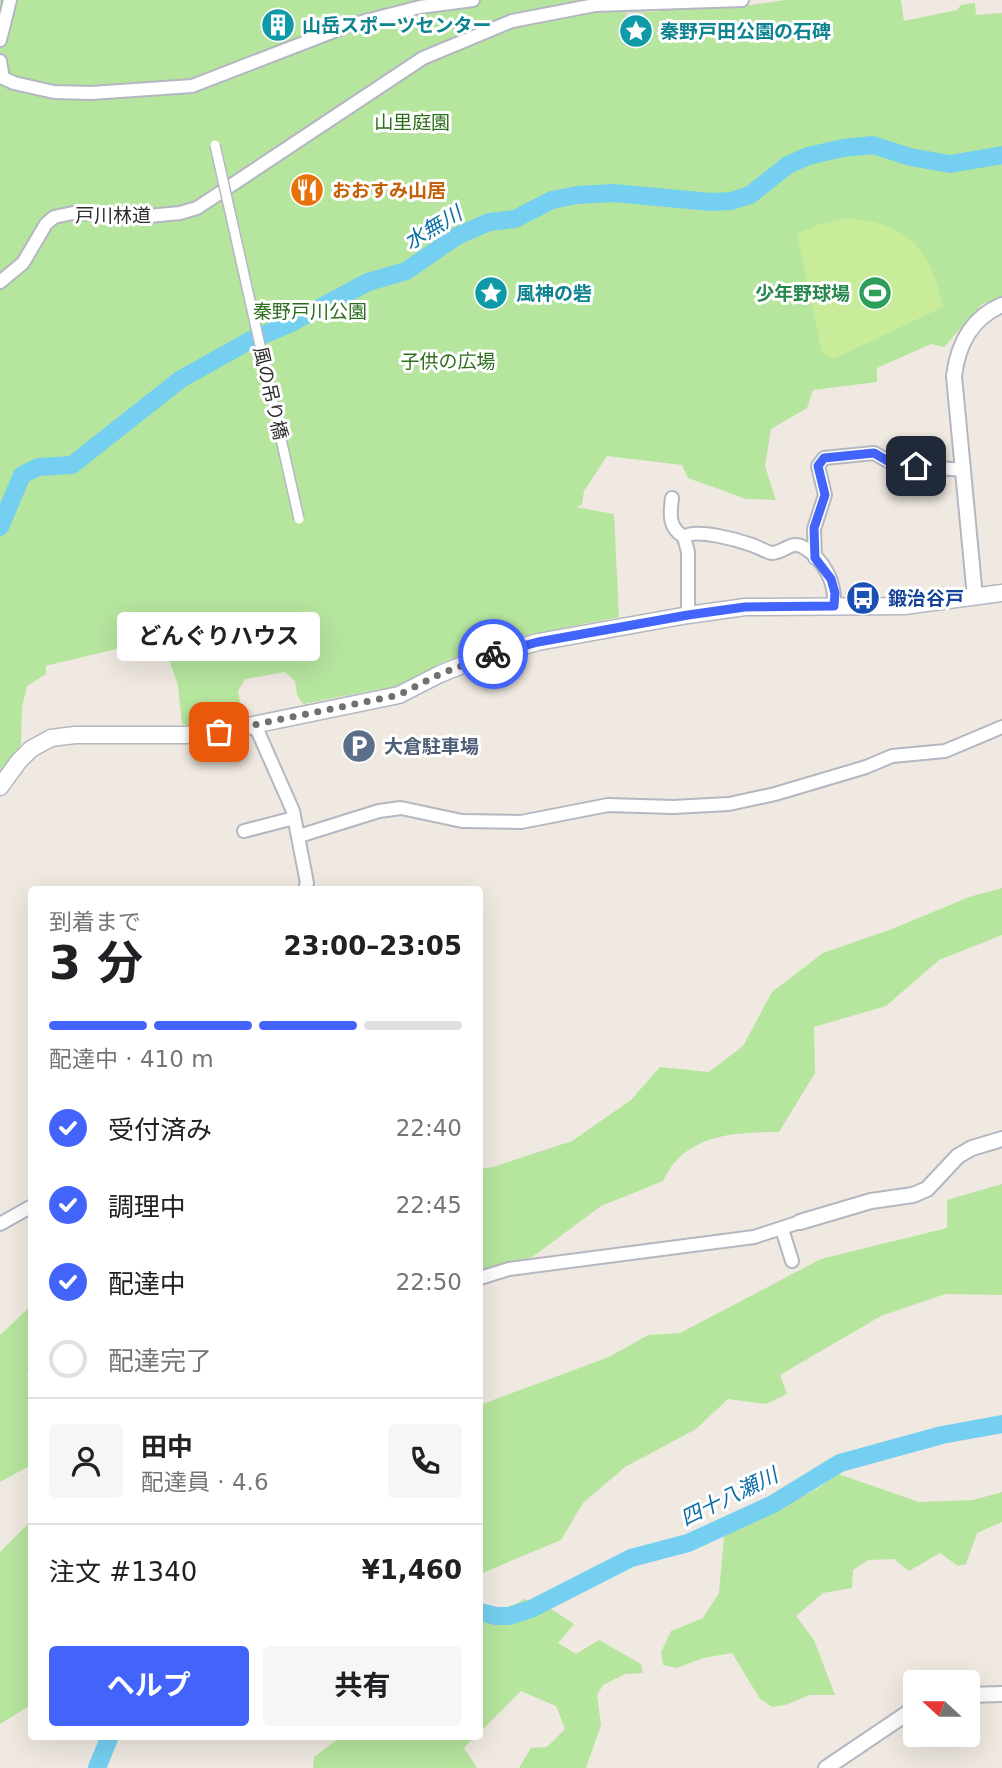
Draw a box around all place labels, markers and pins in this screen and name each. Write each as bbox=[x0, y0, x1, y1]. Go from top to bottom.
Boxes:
building icon: 山岳スポーツセンター bbox=[259, 6, 297, 44]
place icon: 秦野戸田公園の石碑 bbox=[617, 12, 655, 50]
place label: 山岳スポーツセンター bbox=[302, 14, 492, 36]
place label: 秦野戸田公園の石碑 bbox=[660, 20, 831, 42]
restaurant icon: おおすみ山居 bbox=[288, 171, 326, 209]
place label: おおすみ山居 bbox=[332, 179, 446, 201]
place icon: 風神の砦 bbox=[472, 274, 510, 312]
sports icon: 少年野球場 bbox=[856, 274, 894, 312]
place label: 風神の砦 bbox=[516, 282, 592, 304]
place label: 少年野球場 bbox=[755, 282, 850, 304]
pin bbox=[886, 436, 946, 496]
bus stop icon: 鍛治谷戸 bbox=[844, 579, 882, 617]
place label: 鍛治谷戸 bbox=[888, 587, 964, 609]
callout: どんぐりハウス bbox=[118, 613, 320, 662]
pin bbox=[189, 702, 249, 762]
parking icon: 大倉駐車場 bbox=[340, 727, 378, 765]
place label: 大倉駐車場 bbox=[384, 735, 479, 757]

